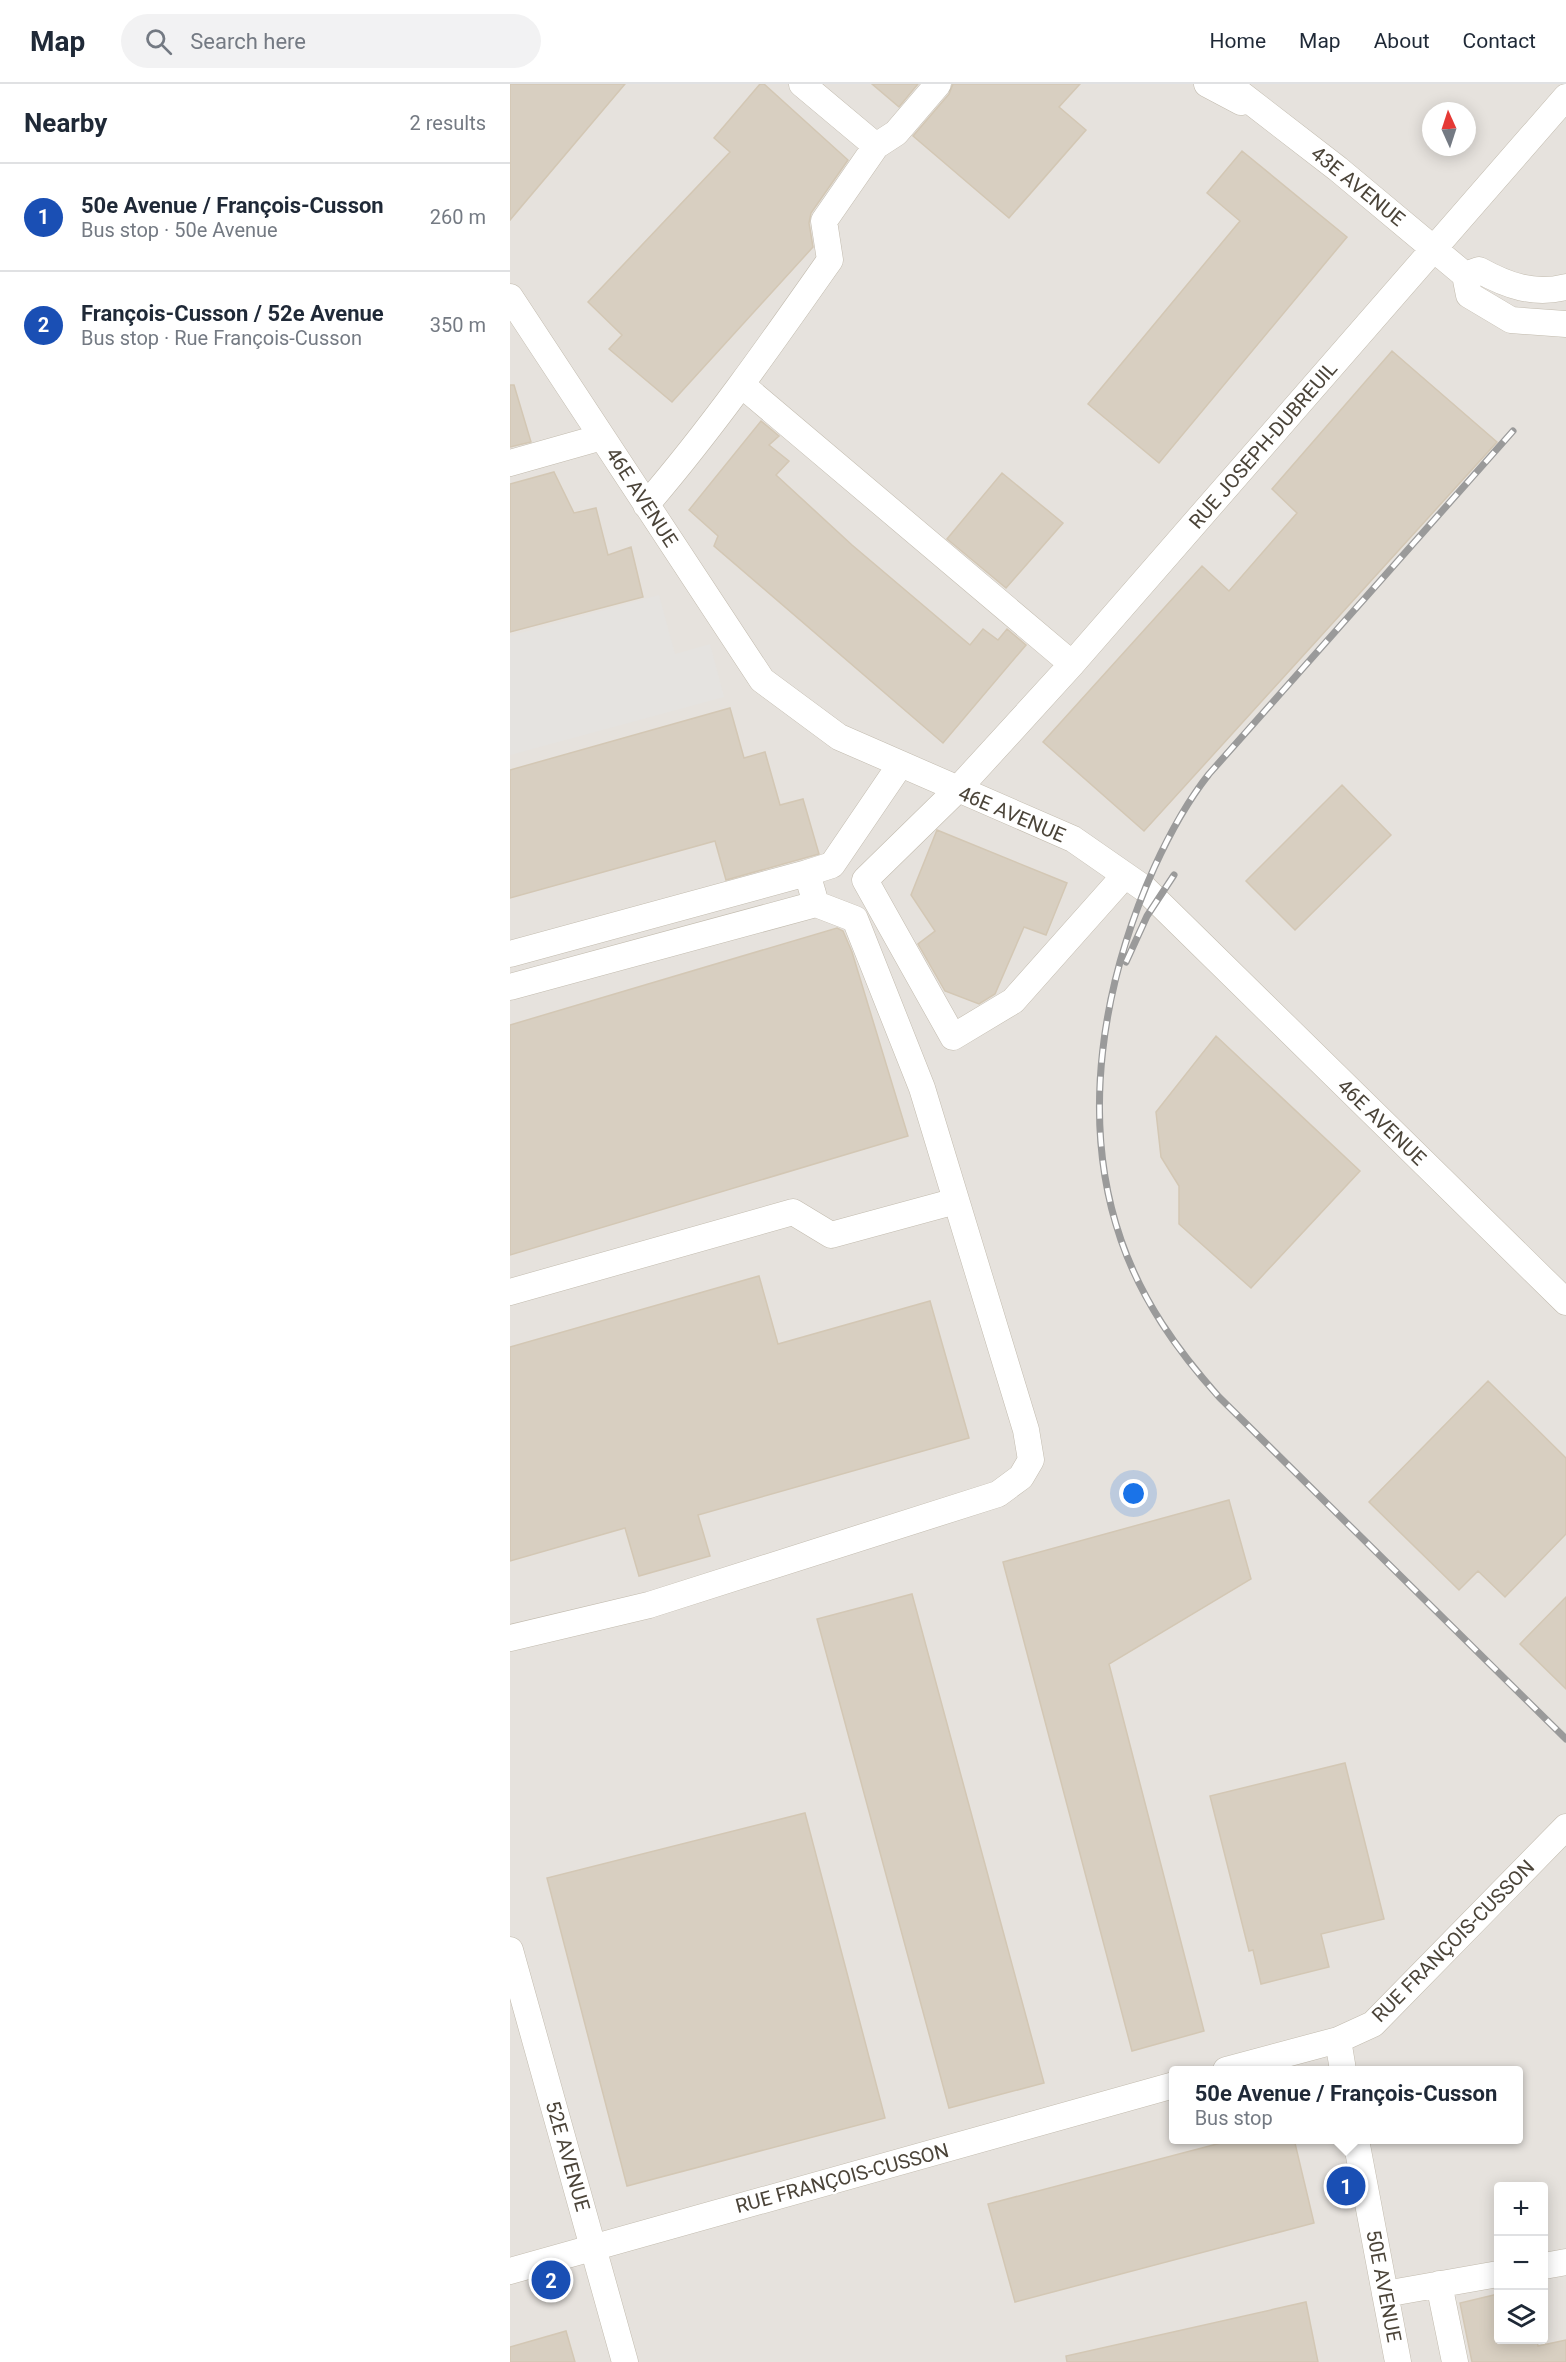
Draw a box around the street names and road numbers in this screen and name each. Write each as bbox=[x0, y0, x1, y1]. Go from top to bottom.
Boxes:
street label: 43E AVENUE bbox=[1306, 141, 1410, 231]
street label: RUE JOSEPH-DUBREUIL bbox=[1184, 356, 1342, 533]
street label: 46E AVENUE bbox=[601, 443, 683, 551]
street label: 46E AVENUE bbox=[955, 781, 1069, 847]
street label: 46E AVENUE bbox=[1333, 1074, 1431, 1170]
street label: RUE FRANÇOIS-CUSSON bbox=[1367, 1855, 1539, 2027]
street label: 52E AVENUE bbox=[541, 2098, 595, 2214]
street label: RUE FRANÇOIS-CUSSON bbox=[733, 2138, 951, 2218]
street label: 50E AVENUE bbox=[1361, 2228, 1407, 2344]

